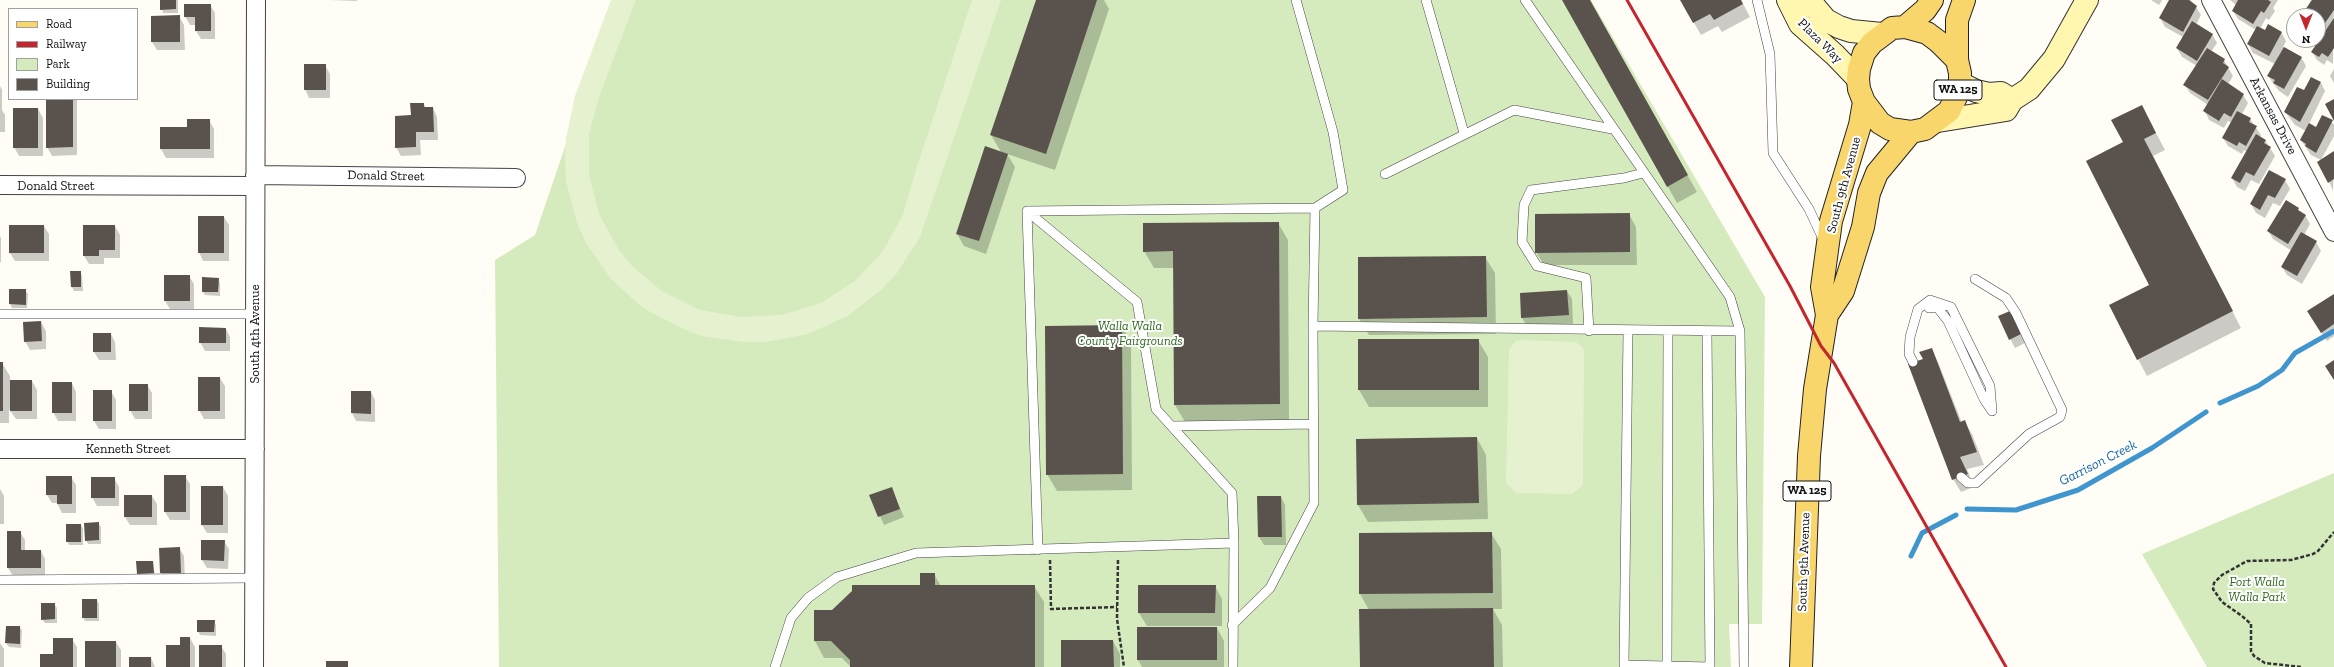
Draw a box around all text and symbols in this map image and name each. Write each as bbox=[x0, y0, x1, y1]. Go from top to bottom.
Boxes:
legend bbox=[8, 8, 138, 100]
north arrow bbox=[2286, 8, 2326, 48]
street label: Plaza Way bbox=[1794, 15, 1846, 67]
text: Road bbox=[46, 17, 72, 31]
text: N bbox=[2302, 33, 2310, 46]
text: Railway bbox=[46, 37, 87, 51]
text: Park bbox=[46, 57, 70, 71]
street label: Arkansas Drive bbox=[2246, 75, 2300, 157]
text: Building bbox=[46, 77, 90, 91]
road number: WA 125 bbox=[1934, 80, 1982, 100]
street label: South 9th Avenue bbox=[1824, 135, 1864, 235]
street label: Donald Street bbox=[347, 168, 425, 184]
street label: Donald Street bbox=[17, 178, 95, 194]
street label: South 4th Avenue bbox=[247, 284, 263, 384]
park label: Walla Walla County Fairgrounds bbox=[1077, 318, 1183, 349]
water label: Garrison Creek bbox=[2056, 436, 2140, 490]
street label: Kenneth Street bbox=[86, 441, 170, 457]
road number: WA 125 bbox=[1783, 481, 1831, 501]
street label: South 9th Avenue bbox=[1794, 512, 1814, 612]
park label: Fort Walla Walla Park bbox=[2228, 574, 2286, 605]

